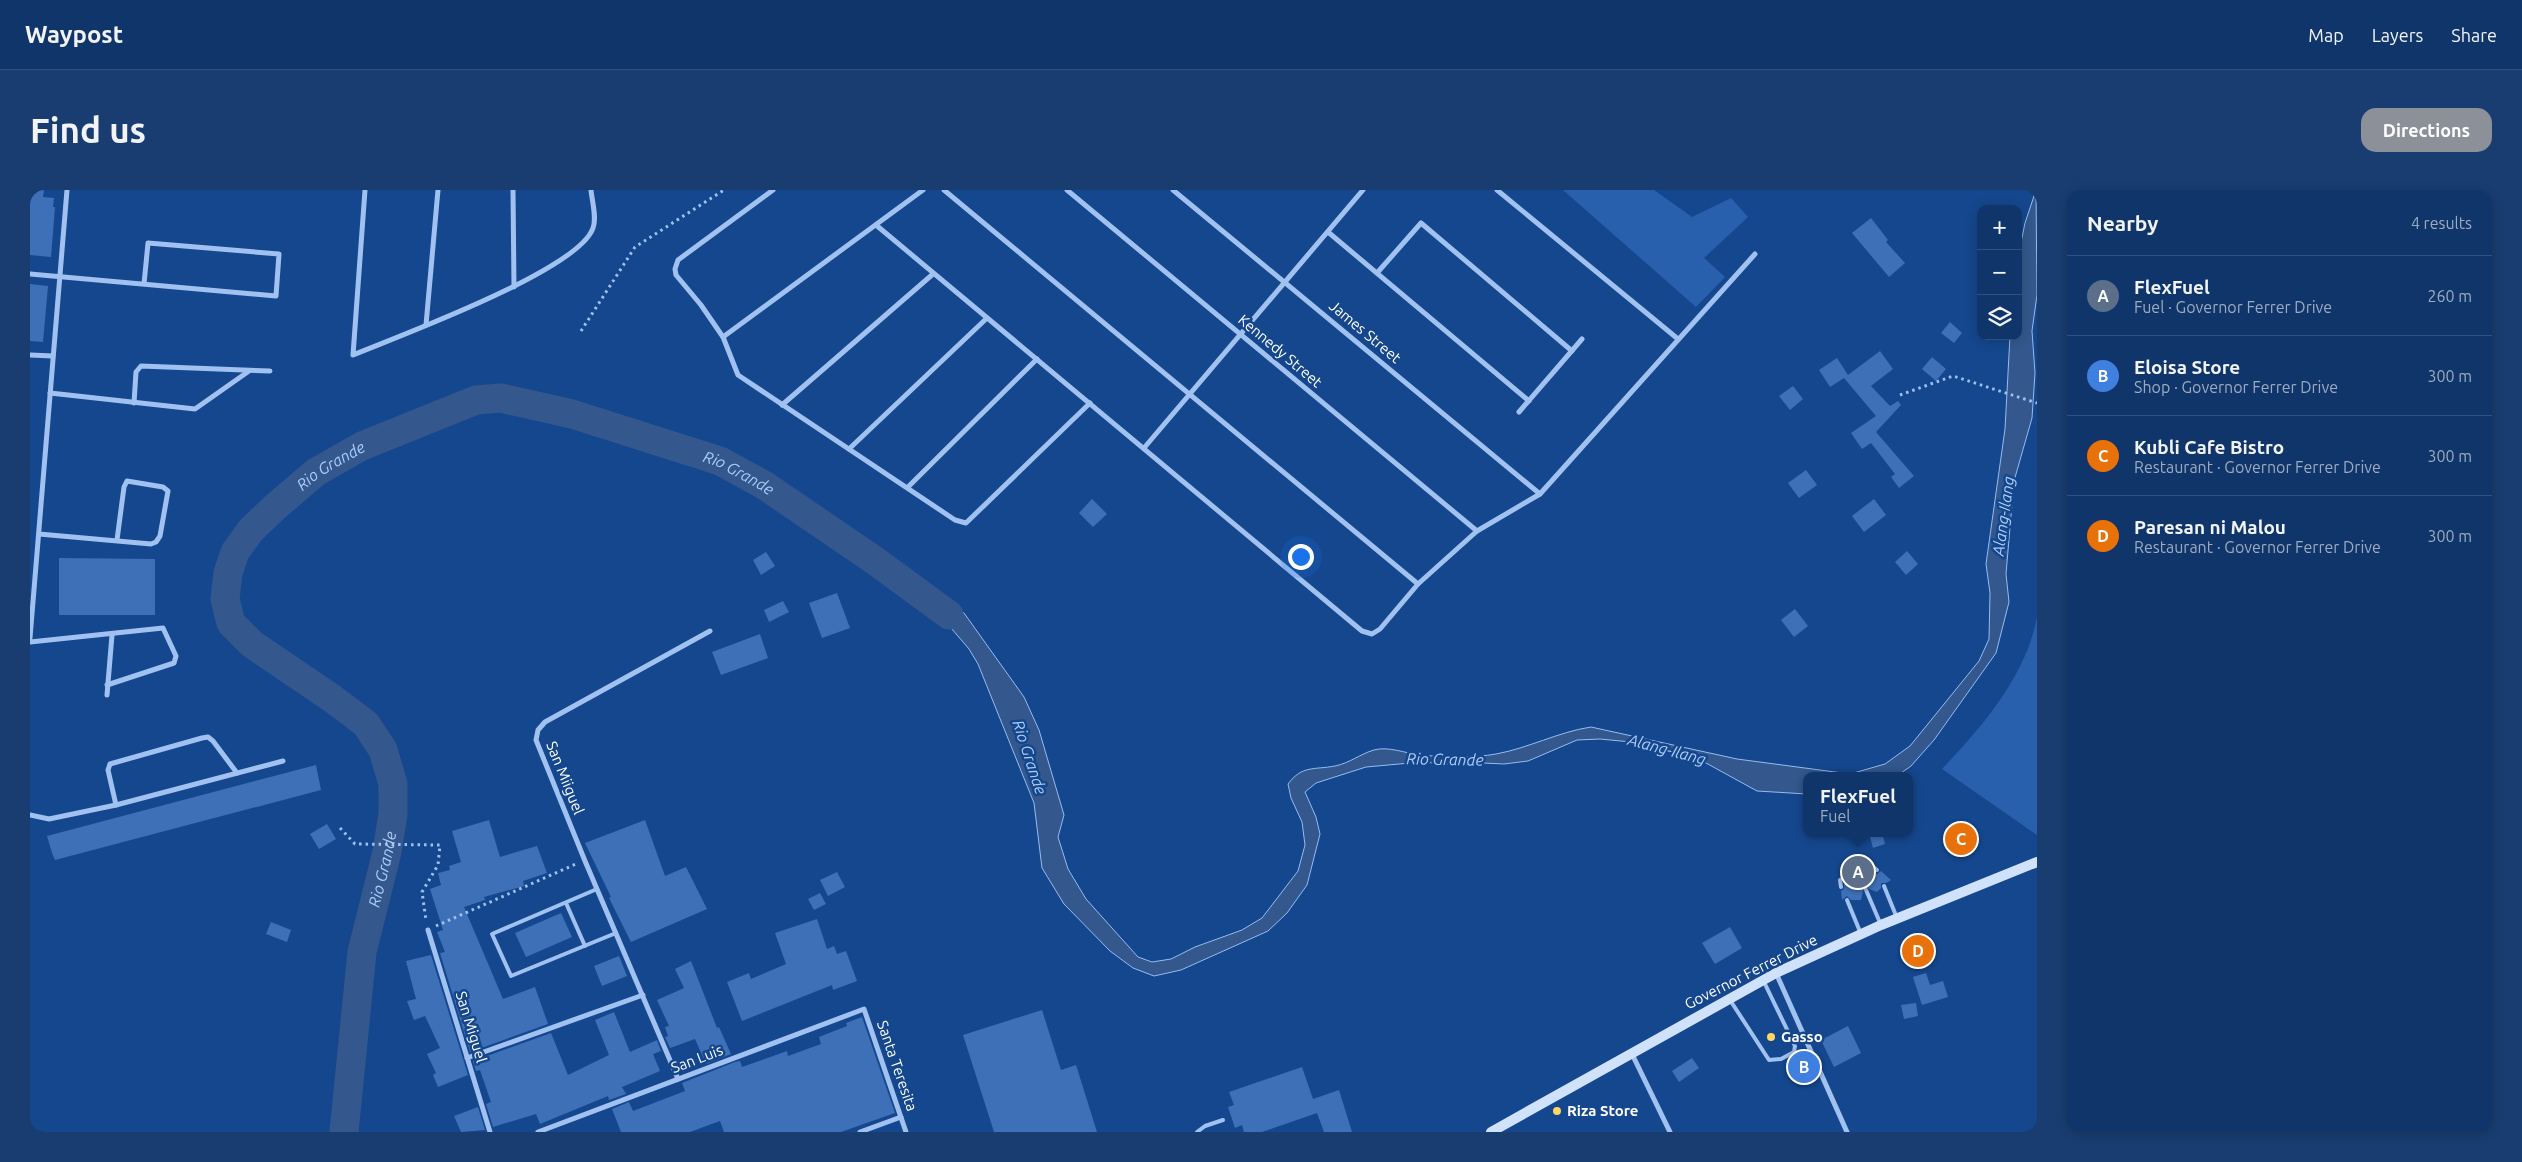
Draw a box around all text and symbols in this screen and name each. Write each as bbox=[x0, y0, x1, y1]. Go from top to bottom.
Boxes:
text: Waypost bbox=[25, 21, 123, 48]
text: Map bbox=[2308, 25, 2344, 45]
text: Layers bbox=[2372, 25, 2423, 45]
text: Share bbox=[2451, 25, 2497, 45]
button: Directions bbox=[2361, 108, 2492, 152]
text: Find us bbox=[30, 110, 146, 150]
map controls bbox=[1977, 205, 2022, 340]
button: + bbox=[1977, 205, 2022, 250]
text: Nearby bbox=[2087, 211, 2158, 235]
text: 4 results bbox=[2411, 214, 2472, 232]
button: − bbox=[1977, 250, 2022, 295]
text: FlexFuel bbox=[2134, 276, 2210, 298]
text: A bbox=[2097, 287, 2109, 305]
text: 260 m bbox=[2427, 287, 2472, 305]
button: layers bbox=[1977, 295, 2022, 340]
street label: James Street bbox=[1326, 297, 1405, 367]
text: Fuel · Governor Ferrer Drive bbox=[2134, 298, 2332, 316]
street label: Kennedy Street bbox=[1235, 311, 1326, 391]
text: Eloisa Store bbox=[2134, 356, 2240, 378]
text: B bbox=[2098, 367, 2108, 385]
text: 300 m bbox=[2427, 367, 2472, 385]
text: Shop · Governor Ferrer Drive bbox=[2134, 378, 2338, 396]
text: Kubli Cafe Bistro bbox=[2134, 436, 2284, 458]
water label: Rio Grande bbox=[293, 437, 368, 494]
water label: Rio Grande bbox=[701, 447, 778, 498]
text: C bbox=[2098, 447, 2108, 465]
text: 300 m bbox=[2427, 447, 2472, 465]
text: Restaurant · Governor Ferrer Drive bbox=[2134, 458, 2381, 476]
water label: Alang-Ilang bbox=[1988, 475, 2018, 558]
text: Paresan ni Malou bbox=[2134, 516, 2286, 538]
text: D bbox=[2097, 527, 2109, 545]
text: 300 m bbox=[2427, 527, 2472, 545]
text: Restaurant · Governor Ferrer Drive bbox=[2134, 538, 2381, 556]
your location bbox=[1288, 544, 1314, 570]
water label: Rio Grande bbox=[1010, 718, 1050, 796]
water label: Alang-Ilang bbox=[1625, 730, 1708, 768]
street label: San Miiguel bbox=[543, 739, 588, 817]
water label: Rio Grande bbox=[1406, 749, 1484, 769]
popup bbox=[1803, 772, 1913, 837]
text: FlexFuel bbox=[1820, 785, 1896, 807]
text: Fuel bbox=[1820, 807, 1850, 825]
pin: C bbox=[1945, 820, 1977, 858]
water label: Rio Grande bbox=[365, 830, 399, 909]
pin: A bbox=[1842, 853, 1874, 891]
street label: Governor Ferrer Drive bbox=[1682, 931, 1820, 1012]
pin: D bbox=[1902, 932, 1934, 970]
street label: San Miguel bbox=[453, 989, 490, 1065]
street label: Santa Teresita bbox=[874, 1018, 921, 1113]
place label: Gasso bbox=[1781, 1028, 1823, 1045]
marker: Gasso bbox=[1765, 1031, 1777, 1043]
street label: San Luis bbox=[669, 1041, 725, 1076]
pin: B bbox=[1788, 1048, 1820, 1086]
place label: Riza Store bbox=[1567, 1102, 1638, 1119]
marker: Riza Store bbox=[1551, 1105, 1563, 1117]

